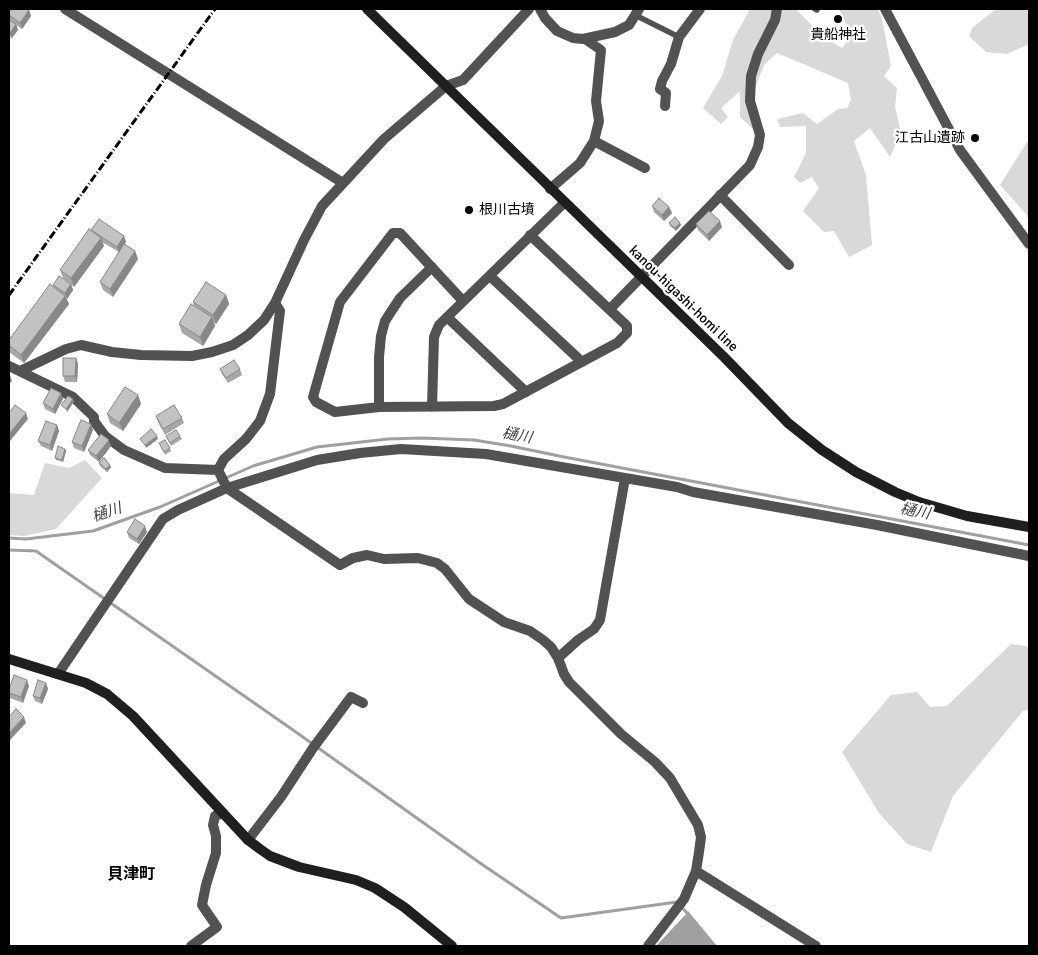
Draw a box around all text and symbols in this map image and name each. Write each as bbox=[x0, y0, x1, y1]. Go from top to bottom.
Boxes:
marker: 貴船神社 bbox=[832, 13, 844, 25]
place label: 貴船神社 bbox=[810, 27, 866, 43]
place label: 江古山遺跡 bbox=[895, 130, 965, 146]
marker: 江古山遺跡 bbox=[969, 132, 981, 144]
place label: 根川古墳 bbox=[479, 202, 535, 218]
marker: 根川古墳 bbox=[463, 204, 475, 216]
street label: kanou-higashi-homi line bbox=[625, 242, 741, 356]
water label: 樋川 bbox=[501, 425, 533, 447]
water label: 樋川 bbox=[90, 500, 124, 526]
water label: 樋川 bbox=[899, 500, 931, 524]
district label: 貝津町 bbox=[107, 865, 155, 885]

